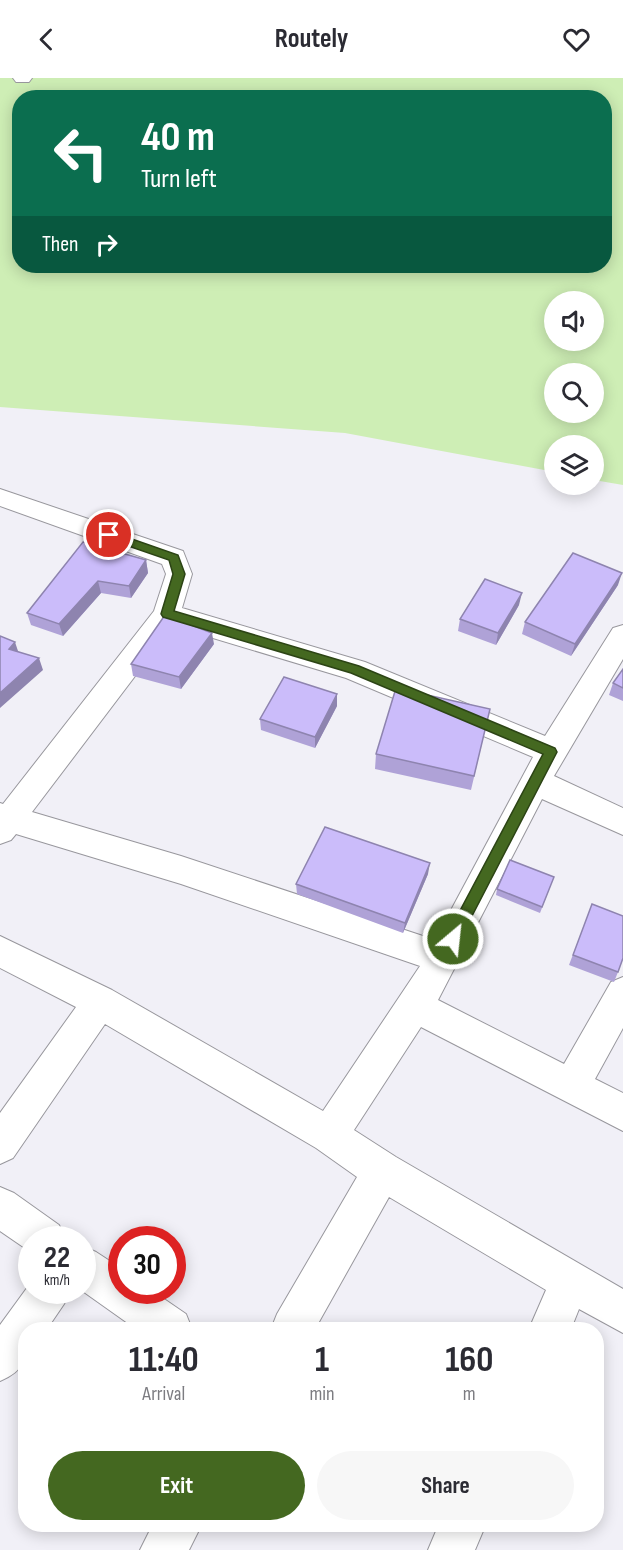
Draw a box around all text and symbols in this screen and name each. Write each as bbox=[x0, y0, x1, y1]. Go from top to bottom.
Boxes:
icon: back bbox=[30, 23, 63, 56]
text: Routely bbox=[275, 23, 348, 55]
icon: heart bbox=[560, 23, 593, 56]
text: 40 m bbox=[141, 112, 215, 163]
icon: left bbox=[42, 114, 120, 192]
text: Turn left bbox=[141, 163, 217, 195]
icon: right bbox=[90, 228, 123, 261]
text: Then bbox=[42, 231, 78, 258]
map controls bbox=[544, 291, 604, 495]
button: sound bbox=[544, 291, 604, 351]
button: search bbox=[544, 363, 604, 423]
button: layers bbox=[544, 435, 604, 495]
pin bbox=[83, 509, 134, 560]
icon: arrive bbox=[92, 518, 125, 551]
position arrow bbox=[421, 907, 485, 971]
speed limit sign: 30 bbox=[108, 1226, 186, 1304]
text: 22 bbox=[44, 1240, 70, 1276]
text: km/h bbox=[44, 1271, 70, 1290]
text: 11:40 bbox=[129, 1339, 199, 1382]
text: 1 bbox=[315, 1339, 329, 1382]
text: 160 bbox=[445, 1339, 493, 1382]
text: Arrival bbox=[142, 1382, 185, 1406]
text: min bbox=[309, 1382, 335, 1406]
text: m bbox=[463, 1382, 476, 1406]
button: Exit bbox=[48, 1451, 305, 1520]
button: Share bbox=[317, 1451, 574, 1520]

